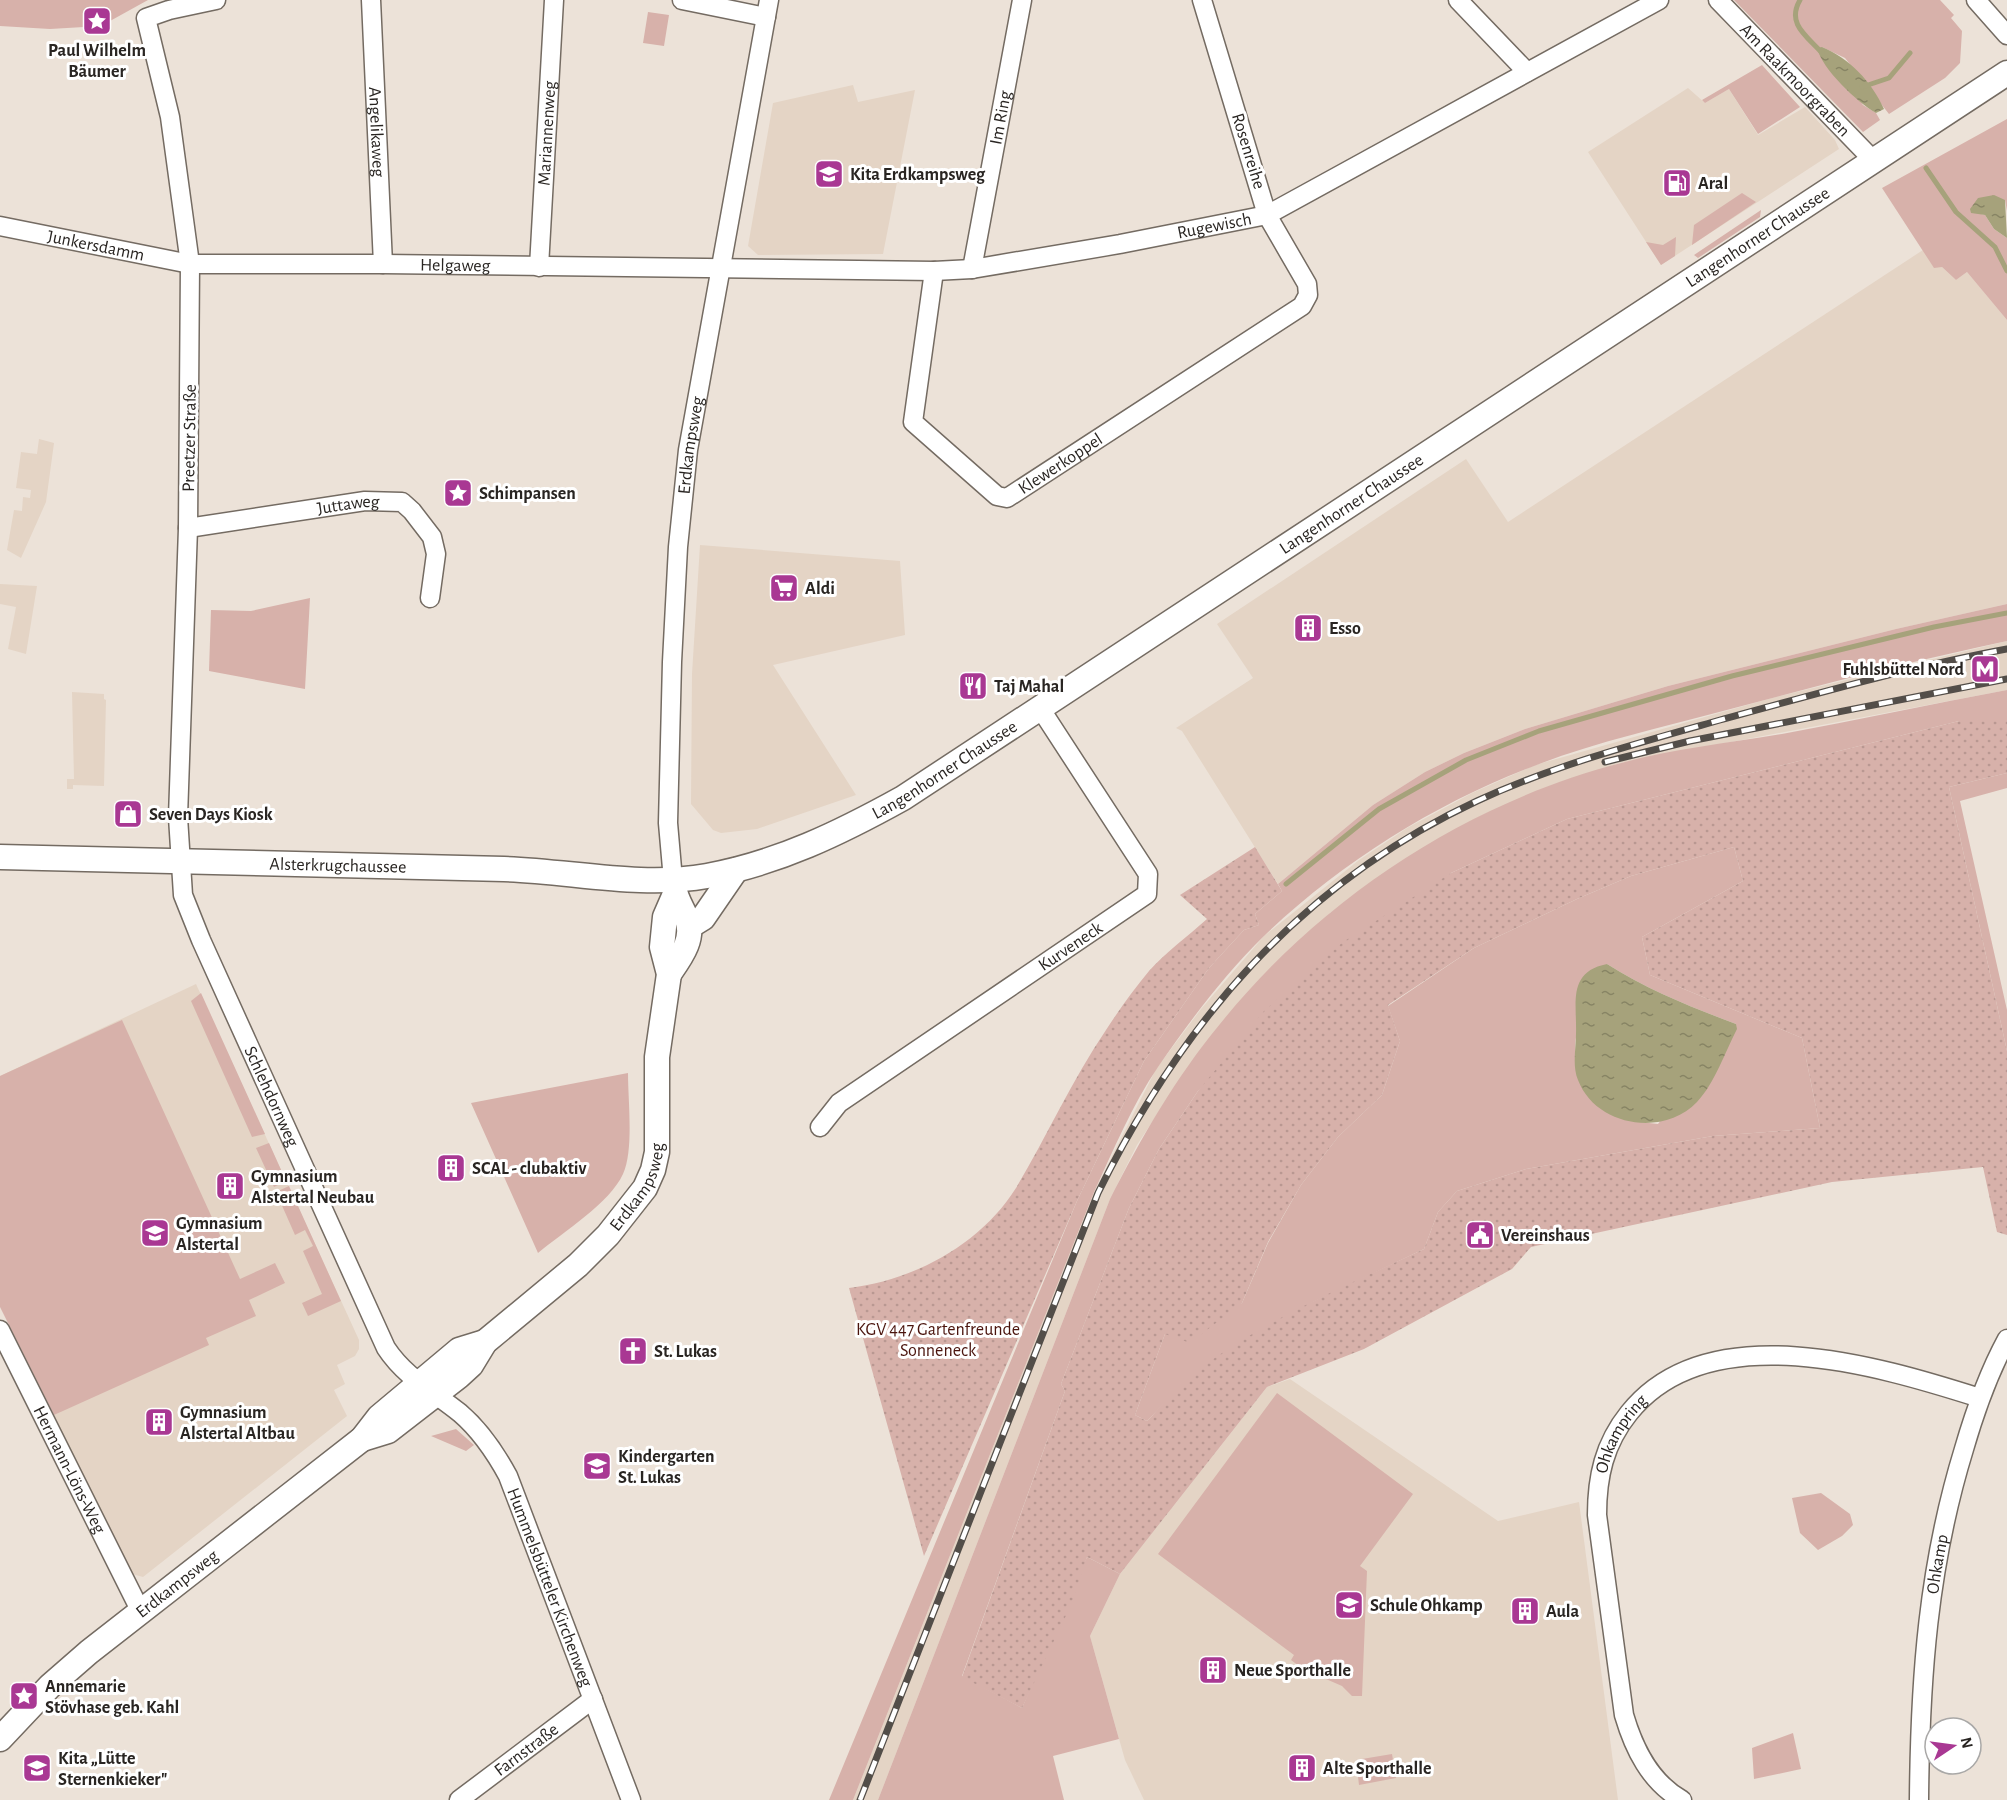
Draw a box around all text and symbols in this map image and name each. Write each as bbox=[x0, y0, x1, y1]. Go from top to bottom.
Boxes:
place icon: Paul Wilhelm Bäumer bbox=[81, 5, 113, 37]
street label: Am Raakmoorgraben bbox=[1736, 20, 1853, 140]
place label: Paul Wilhelm Bäumer bbox=[48, 42, 146, 81]
street label: Mariannenweg bbox=[536, 80, 559, 186]
street label: Angelikaweg bbox=[365, 86, 387, 178]
street label: Im Ring bbox=[987, 89, 1015, 146]
street label: Rosenreihe bbox=[1228, 111, 1268, 191]
school or university icon: Kita Erdkampsweg bbox=[813, 158, 845, 190]
place label: Kita Erdkampsweg bbox=[850, 166, 986, 184]
fuel station icon: Aral bbox=[1661, 167, 1693, 199]
place label: Aral bbox=[1698, 175, 1728, 193]
street label: Langenhorner Chaussee bbox=[1683, 184, 1833, 291]
street label: Rugewisch bbox=[1176, 210, 1253, 243]
street label: Junkersdamm bbox=[46, 228, 146, 265]
street label: Helgaweg bbox=[420, 256, 491, 275]
street label: Preetzer Straße bbox=[180, 384, 200, 492]
street label: Erdkampsweg bbox=[676, 395, 708, 495]
street label: Klewerkoppel bbox=[1015, 430, 1106, 498]
street label: Langenhorner Chaussee bbox=[1277, 451, 1427, 558]
place icon: Schimpansen bbox=[442, 477, 474, 509]
place label: Schimpansen bbox=[479, 485, 576, 503]
street label: Juttaweg bbox=[316, 493, 380, 518]
supermarket icon: Aldi bbox=[768, 572, 800, 604]
place label: Aldi bbox=[805, 580, 835, 598]
building icon: Esso bbox=[1292, 612, 1324, 644]
place label: Esso bbox=[1329, 620, 1361, 638]
metro station icon: Fuhlsbüttel Nord bbox=[1969, 653, 2001, 685]
place label: Fuhlsbüttel Nord bbox=[1842, 661, 1965, 679]
restaurant icon: Taj Mahal bbox=[957, 670, 989, 702]
place label: Taj Mahal bbox=[994, 678, 1064, 696]
street label: Langenhorner Chaussee bbox=[870, 718, 1021, 823]
shop icon: Seven Days Kiosk bbox=[112, 798, 144, 830]
place label: Seven Days Kiosk bbox=[149, 806, 273, 824]
street label: Alsterkrugchaussee bbox=[269, 855, 407, 877]
street label: Kurveneck bbox=[1035, 919, 1107, 975]
street label: Schlehdornweg bbox=[240, 1044, 302, 1150]
street label: Erdkampsweg bbox=[607, 1143, 667, 1235]
building icon: SCAL - clubaktiv bbox=[435, 1152, 467, 1184]
place label: SCAL - clubaktiv bbox=[472, 1160, 586, 1178]
place label: Gymnasium Alstertal Neubau bbox=[251, 1168, 375, 1207]
building icon: Gymnasium Alstertal Neubau bbox=[214, 1170, 246, 1202]
place label: Gymnasium Alstertal bbox=[176, 1215, 262, 1254]
school or university icon: Gymnasium Alstertal bbox=[139, 1217, 171, 1249]
public building icon: Vereinshaus bbox=[1464, 1219, 1496, 1251]
place label: Vereinshaus bbox=[1501, 1227, 1590, 1245]
park label: KGV 447 Gartenfreunde Sonneneck bbox=[856, 1321, 1020, 1360]
church icon: St. Lukas bbox=[617, 1335, 649, 1367]
place label: St. Lukas bbox=[654, 1343, 717, 1361]
street label: Ohkampring bbox=[1593, 1391, 1651, 1475]
street label: Hermann-Löns-Weg bbox=[29, 1403, 108, 1537]
place label: Gymnasium Alstertal Altbau bbox=[180, 1404, 295, 1443]
building icon: Gymnasium Alstertal Altbau bbox=[143, 1406, 175, 1438]
place label: Kindergarten St. Lukas bbox=[618, 1448, 715, 1487]
school or university icon: Kindergarten St. Lukas bbox=[581, 1450, 613, 1482]
street label: Hummelsbütteler Kirchenweg bbox=[503, 1486, 595, 1690]
street label: Ohkamp bbox=[1924, 1533, 1952, 1595]
street label: Erdkampsweg bbox=[133, 1547, 222, 1622]
school or university icon: Schule Ohkamp bbox=[1333, 1589, 1365, 1621]
building icon: Aula bbox=[1509, 1595, 1541, 1627]
place label: Schule Ohkamp bbox=[1370, 1597, 1483, 1615]
place label: Aula bbox=[1546, 1603, 1580, 1621]
building icon: Neue Sporthalle bbox=[1197, 1654, 1229, 1686]
place label: Neue Sporthalle bbox=[1234, 1662, 1351, 1680]
place label: Annemarie Stövhase geb. Kahl bbox=[45, 1678, 179, 1717]
place icon: Annemarie Stövhase geb. Kahl bbox=[8, 1680, 40, 1712]
north arrow bbox=[1923, 1716, 1983, 1776]
street label: Farnstraße bbox=[491, 1720, 562, 1780]
text: N bbox=[1958, 1736, 1976, 1750]
place label: Kita „Lütte Sternenkieker" bbox=[58, 1750, 167, 1789]
school or university icon: Kita „Lütte Sternenkieker" bbox=[21, 1752, 53, 1784]
building icon: Alte Sporthalle bbox=[1286, 1752, 1318, 1784]
place label: Alte Sporthalle bbox=[1323, 1760, 1432, 1778]

